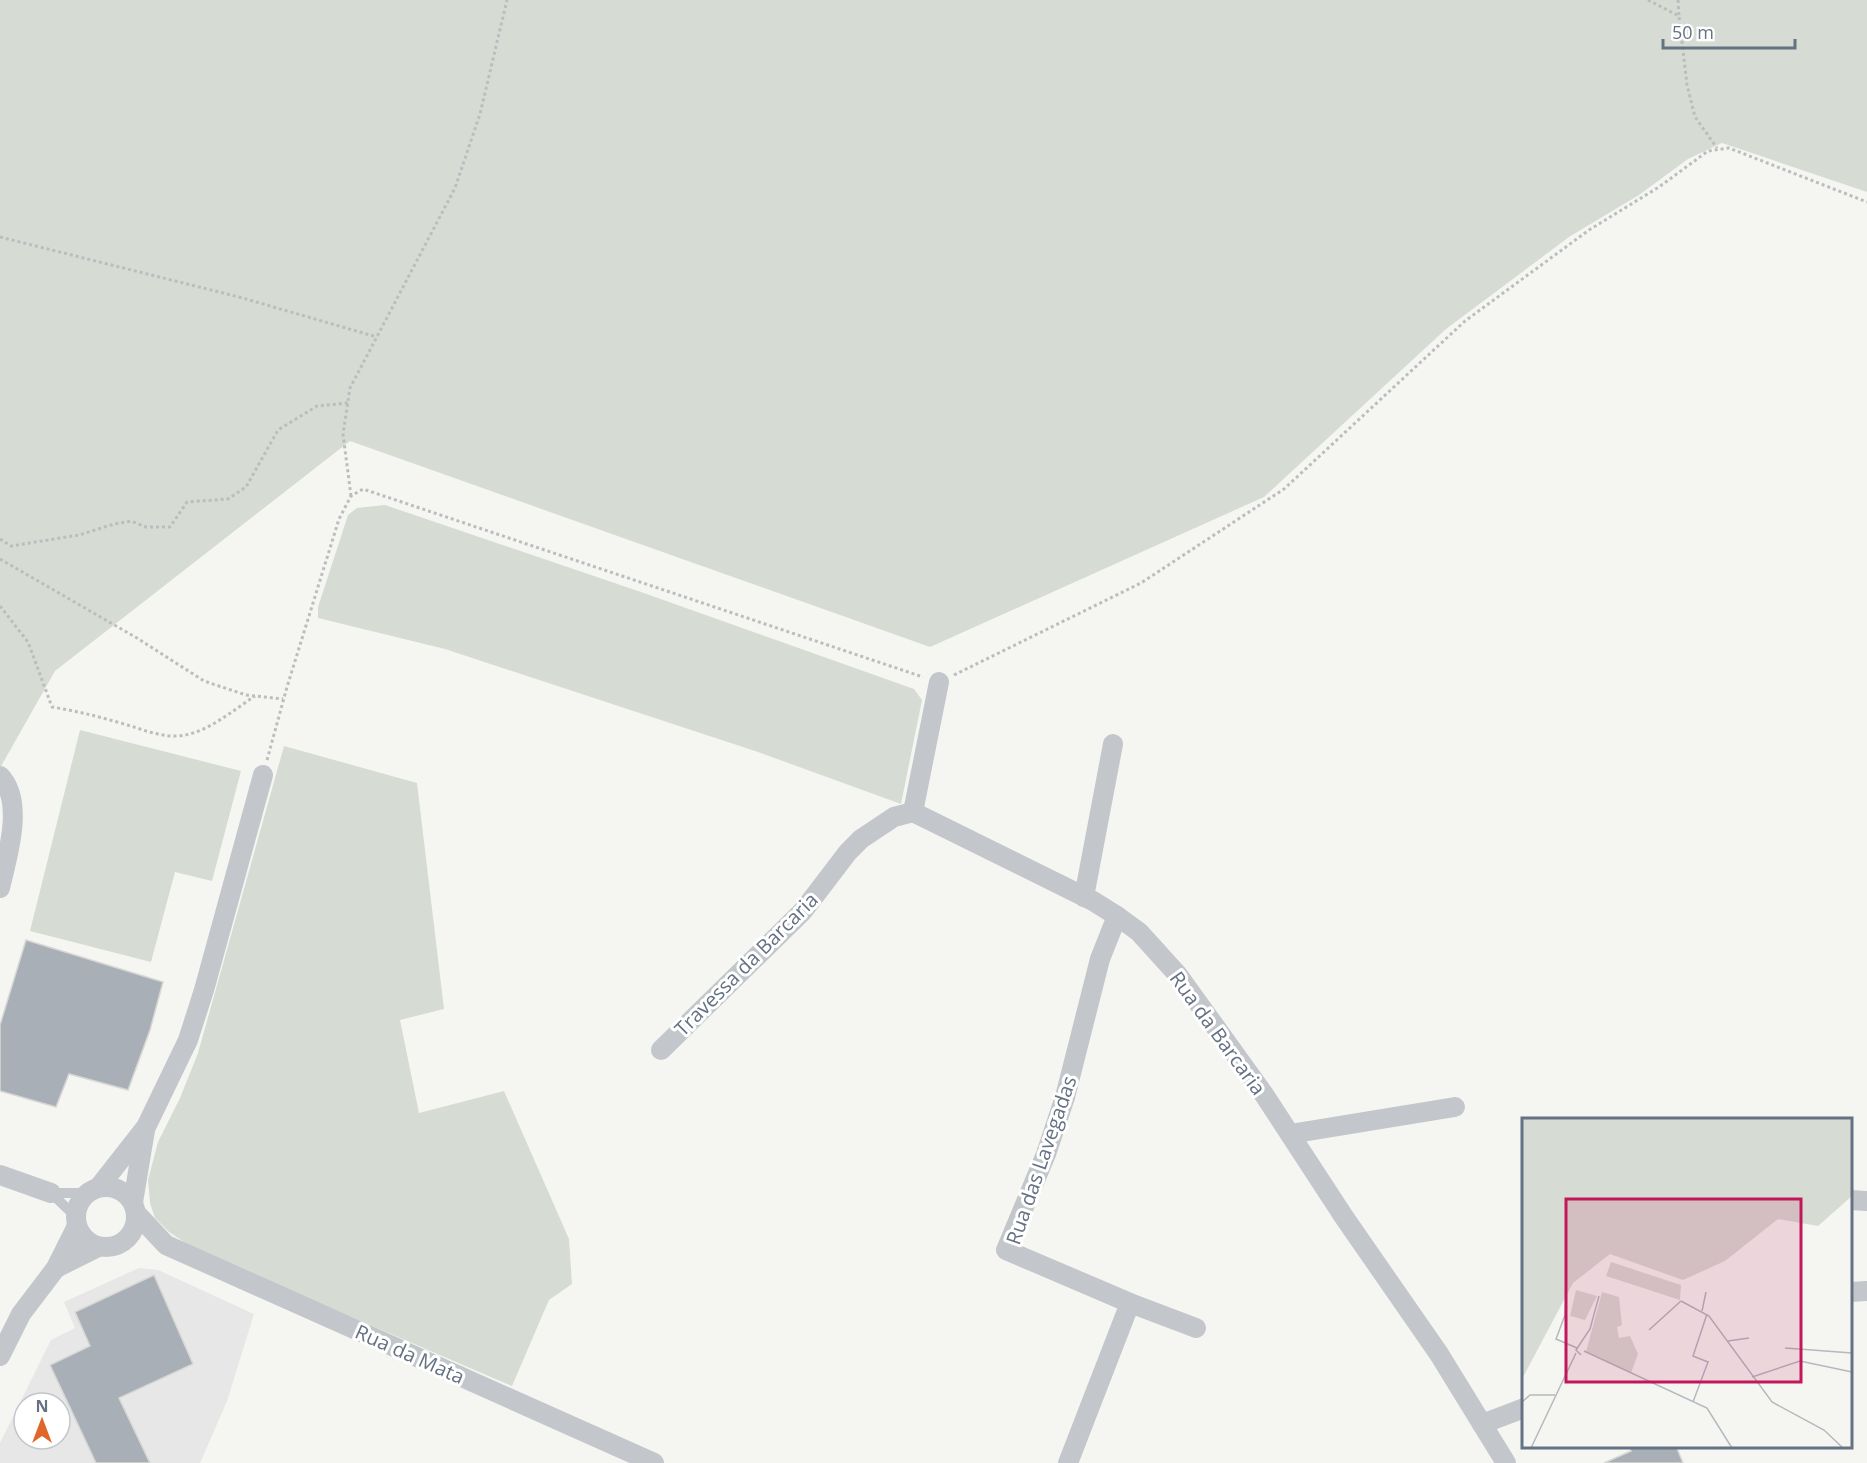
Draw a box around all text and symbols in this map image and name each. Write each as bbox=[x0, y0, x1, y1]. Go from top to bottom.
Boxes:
scale bar bbox=[1663, 12, 1795, 50]
text: 50 m bbox=[1672, 20, 1714, 44]
street label: Travessa da Barcaria bbox=[668, 886, 824, 1042]
street label: Rua da Barcaria bbox=[1164, 966, 1272, 1100]
street label: Rua das Lavegadas bbox=[999, 1072, 1083, 1248]
inset map bbox=[1522, 1118, 1852, 1448]
street label: Rua da Mata bbox=[351, 1318, 469, 1390]
north arrow bbox=[12, 1391, 72, 1451]
text: N bbox=[35, 1395, 49, 1417]

